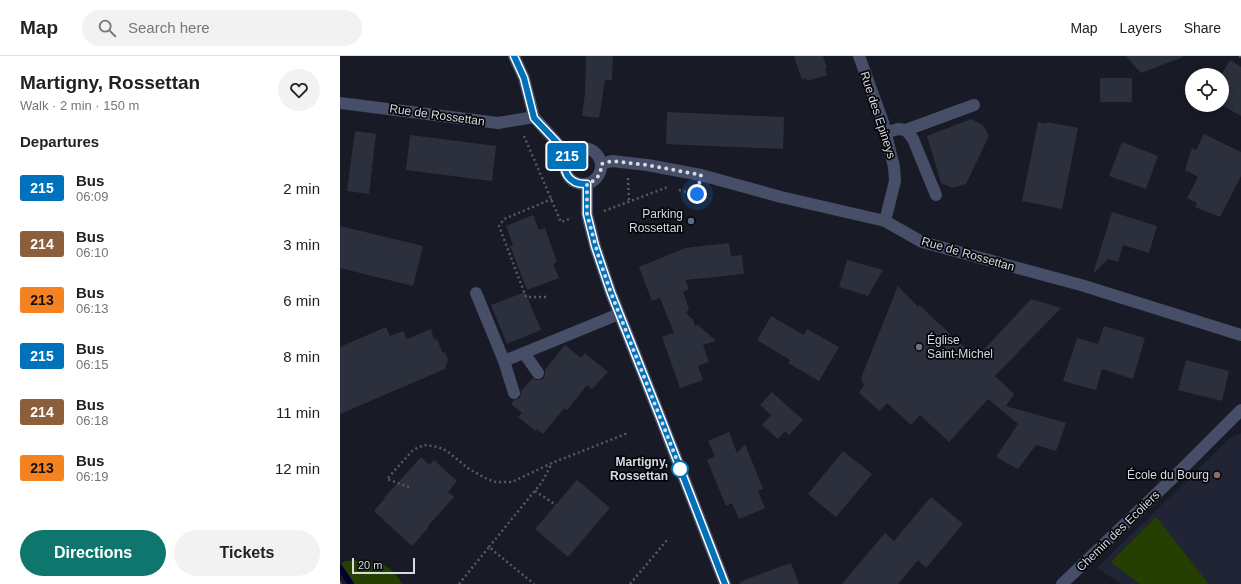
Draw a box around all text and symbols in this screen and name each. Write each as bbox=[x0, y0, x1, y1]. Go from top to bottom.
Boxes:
search box bbox=[82, 10, 362, 46]
text: Map bbox=[20, 17, 58, 38]
icon: search bbox=[96, 17, 118, 39]
text: Search here bbox=[128, 19, 210, 36]
text: Map bbox=[1070, 20, 1098, 36]
text: Layers bbox=[1120, 20, 1162, 36]
text: Share bbox=[1184, 20, 1221, 36]
map controls bbox=[1185, 68, 1229, 112]
button: locate bbox=[1185, 68, 1229, 112]
button: heart bbox=[278, 69, 320, 111]
street label: Rue des Epineys bbox=[857, 70, 899, 160]
text: Martigny, Rossettan bbox=[20, 72, 200, 93]
text: Walk · 2 min · 150 m bbox=[20, 98, 139, 113]
street label: Rue de Rossettan bbox=[388, 101, 486, 129]
text: Departures bbox=[20, 133, 99, 150]
line badge: 215 bbox=[544, 143, 590, 169]
text: 215 bbox=[555, 148, 579, 164]
text: Bus bbox=[76, 172, 104, 189]
text: 215 bbox=[30, 180, 54, 196]
text: 2 min bbox=[283, 180, 320, 197]
your location bbox=[687, 184, 707, 204]
text: 06:09 bbox=[76, 189, 109, 204]
place label: Parking Rossettan bbox=[629, 207, 683, 235]
marker: Parking Rossettan bbox=[686, 216, 696, 226]
text: Bus bbox=[76, 228, 104, 245]
street label: Rue de Rossettan bbox=[920, 234, 1016, 274]
text: 214 bbox=[30, 236, 54, 252]
text: 3 min bbox=[283, 236, 320, 253]
text: 06:10 bbox=[76, 245, 109, 260]
text: Bus bbox=[76, 284, 104, 301]
text: 213 bbox=[30, 292, 54, 308]
text: 6 min bbox=[283, 292, 320, 309]
text: 06:13 bbox=[76, 301, 109, 316]
place label: Église Saint-Michel bbox=[927, 332, 993, 361]
text: Bus bbox=[76, 340, 104, 357]
marker: Église Saint-Michel bbox=[914, 342, 924, 352]
text: 215 bbox=[30, 348, 54, 364]
text: 8 min bbox=[283, 348, 320, 365]
text: 06:15 bbox=[76, 357, 109, 372]
text: Bus bbox=[76, 396, 104, 413]
text: 214 bbox=[30, 404, 54, 420]
text: 11 min bbox=[276, 404, 320, 421]
text: 06:18 bbox=[76, 413, 109, 428]
text: Bus bbox=[76, 452, 104, 469]
place label: Martigny, Rossettan bbox=[610, 455, 668, 483]
text: 213 bbox=[30, 460, 54, 476]
text: 12 min bbox=[275, 460, 320, 477]
marker: Martigny, Rossettan bbox=[671, 460, 689, 478]
place label: École du Bourg bbox=[1127, 467, 1209, 482]
text: 06:19 bbox=[76, 469, 109, 484]
marker: École du Bourg bbox=[1212, 470, 1222, 480]
street label: Chemin des Ecoliers bbox=[1074, 488, 1162, 574]
button: Directions bbox=[20, 530, 166, 576]
button: Tickets bbox=[174, 530, 320, 576]
scale bar bbox=[352, 556, 415, 575]
text: 20 m bbox=[358, 559, 382, 571]

